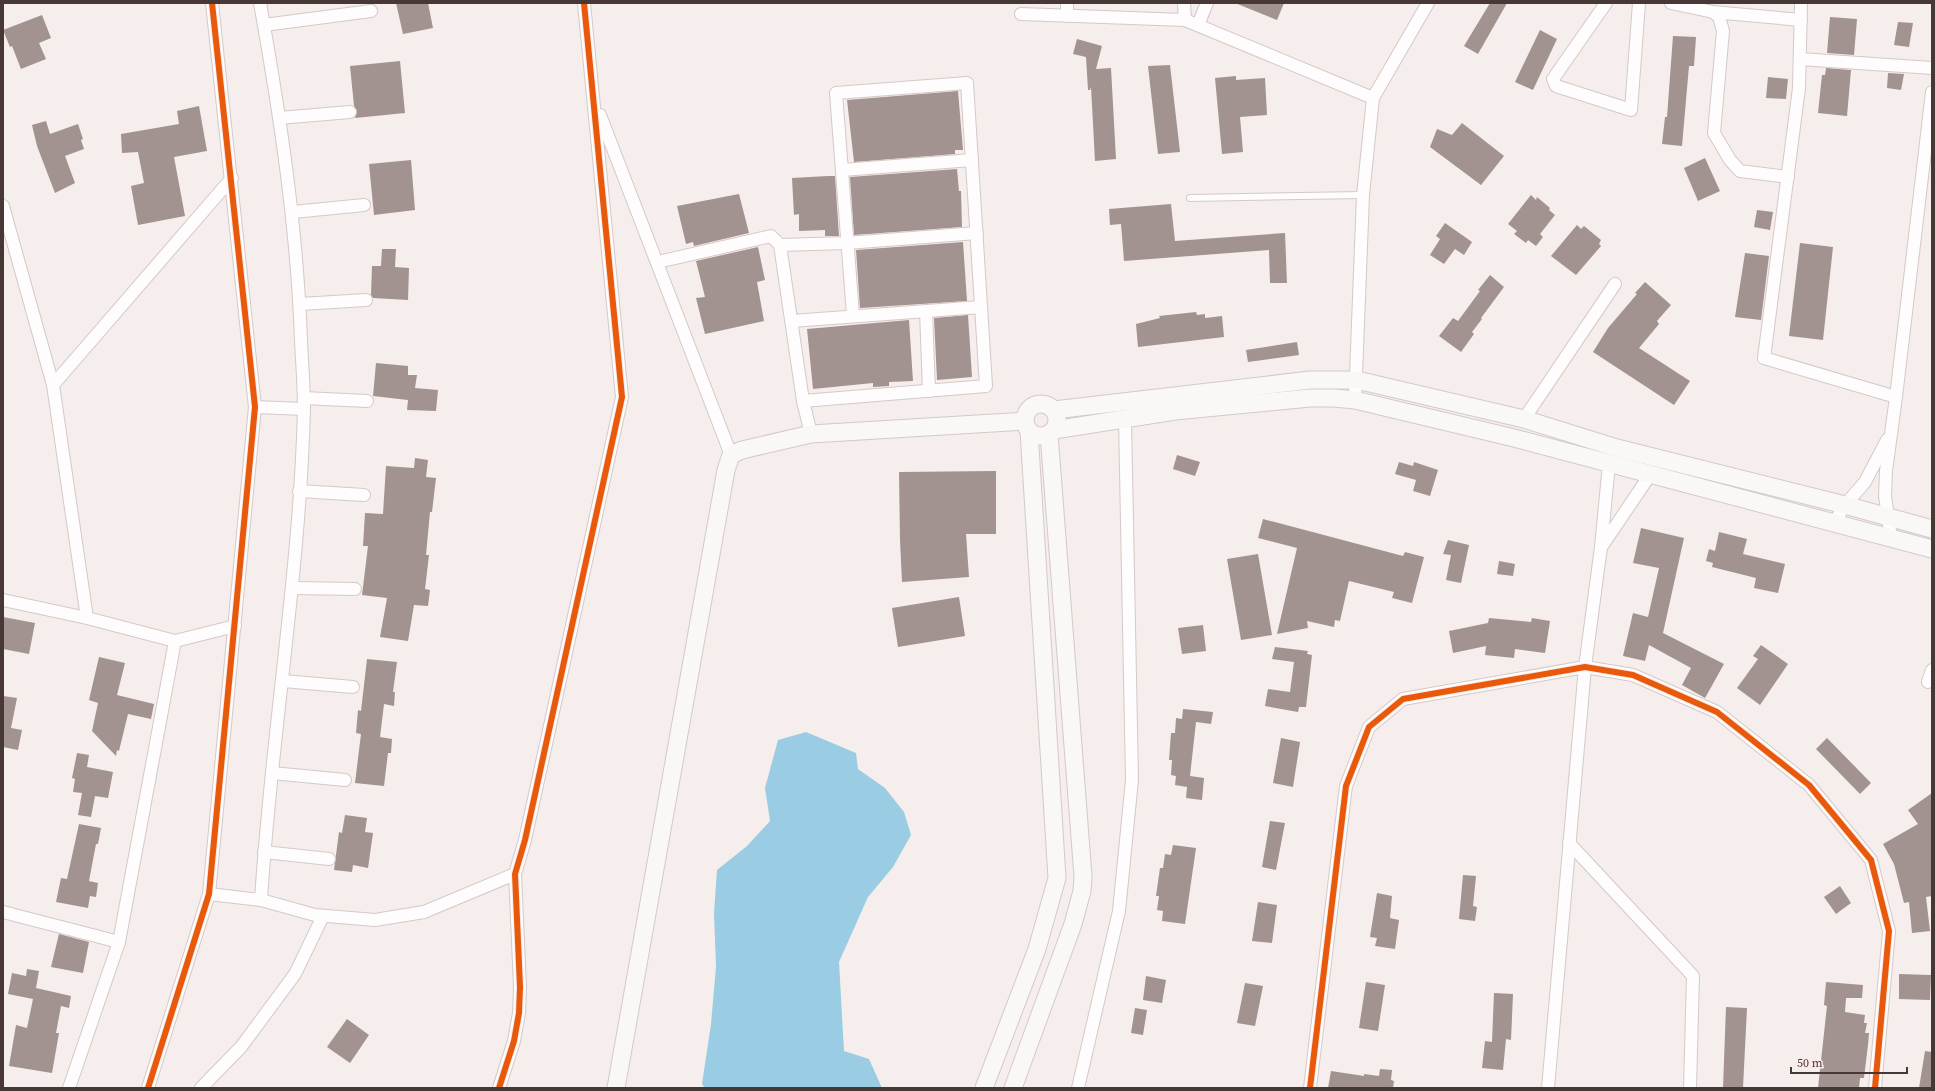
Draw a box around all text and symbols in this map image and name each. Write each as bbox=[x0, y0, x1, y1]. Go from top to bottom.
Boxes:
scale bar bbox=[1791, 1049, 1907, 1075]
text: 50 m bbox=[1797, 1055, 1823, 1071]

